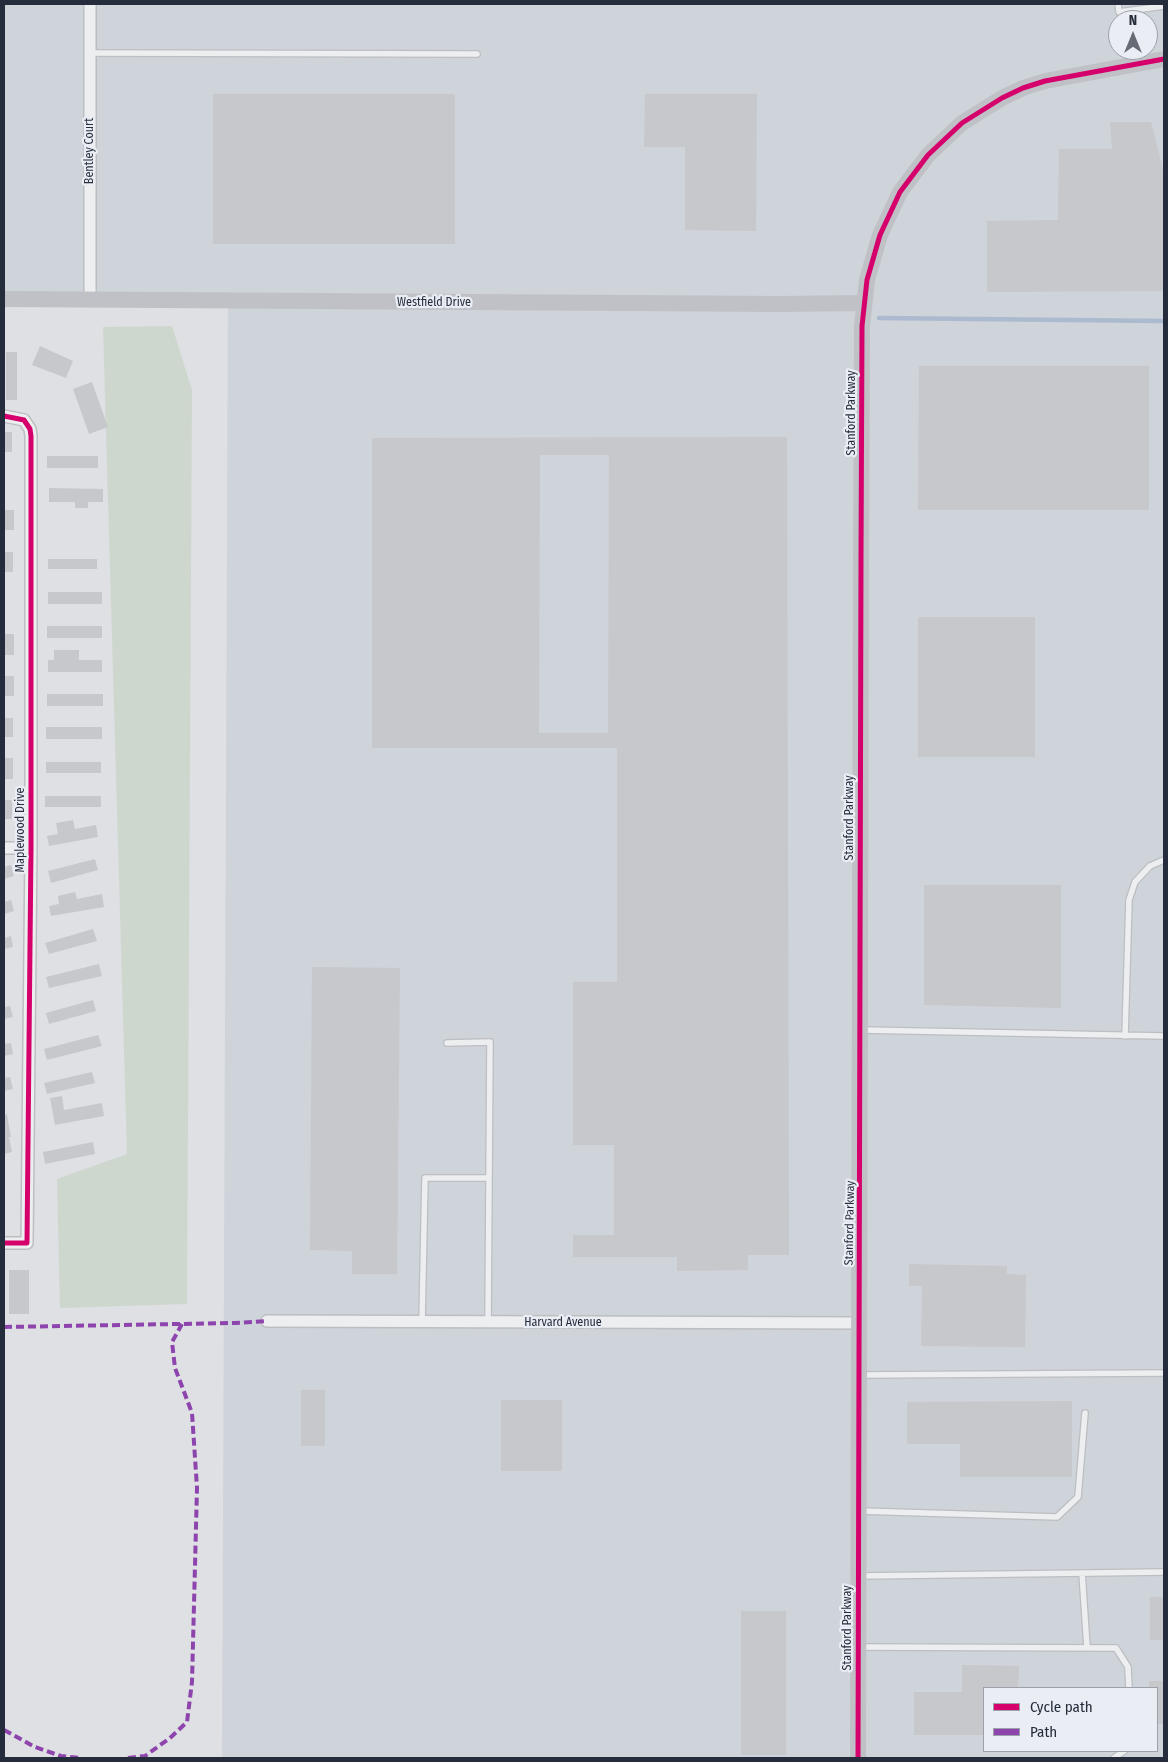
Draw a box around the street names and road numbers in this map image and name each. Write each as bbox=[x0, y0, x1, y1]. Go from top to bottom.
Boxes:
street label: Bentley Court bbox=[83, 118, 97, 184]
street label: Westfield Drive bbox=[397, 296, 471, 310]
street label: Stanford Parkway bbox=[845, 370, 859, 456]
street label: Stanford Parkway bbox=[843, 775, 857, 861]
street label: Maplewood Drive bbox=[14, 788, 28, 872]
street label: Stanford Parkway bbox=[842, 1180, 858, 1266]
street label: Harvard Avenue bbox=[524, 1316, 602, 1330]
street label: Stanford Parkway bbox=[841, 1585, 855, 1671]

